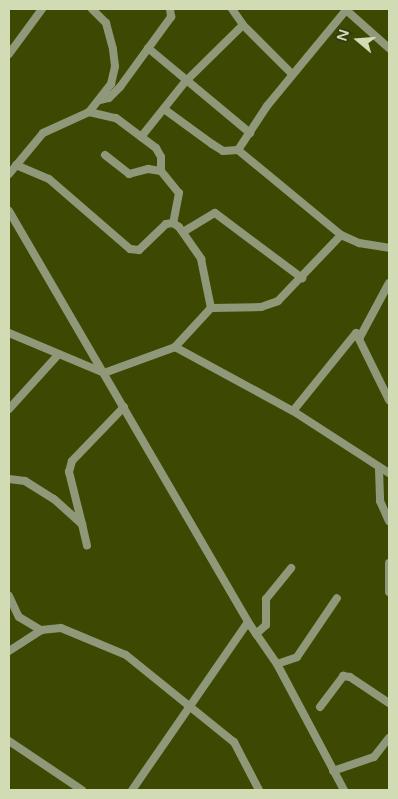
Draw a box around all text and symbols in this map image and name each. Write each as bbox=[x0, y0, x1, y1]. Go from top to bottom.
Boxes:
north arrow bbox=[333, 15, 383, 65]
text: N bbox=[333, 27, 353, 43]

